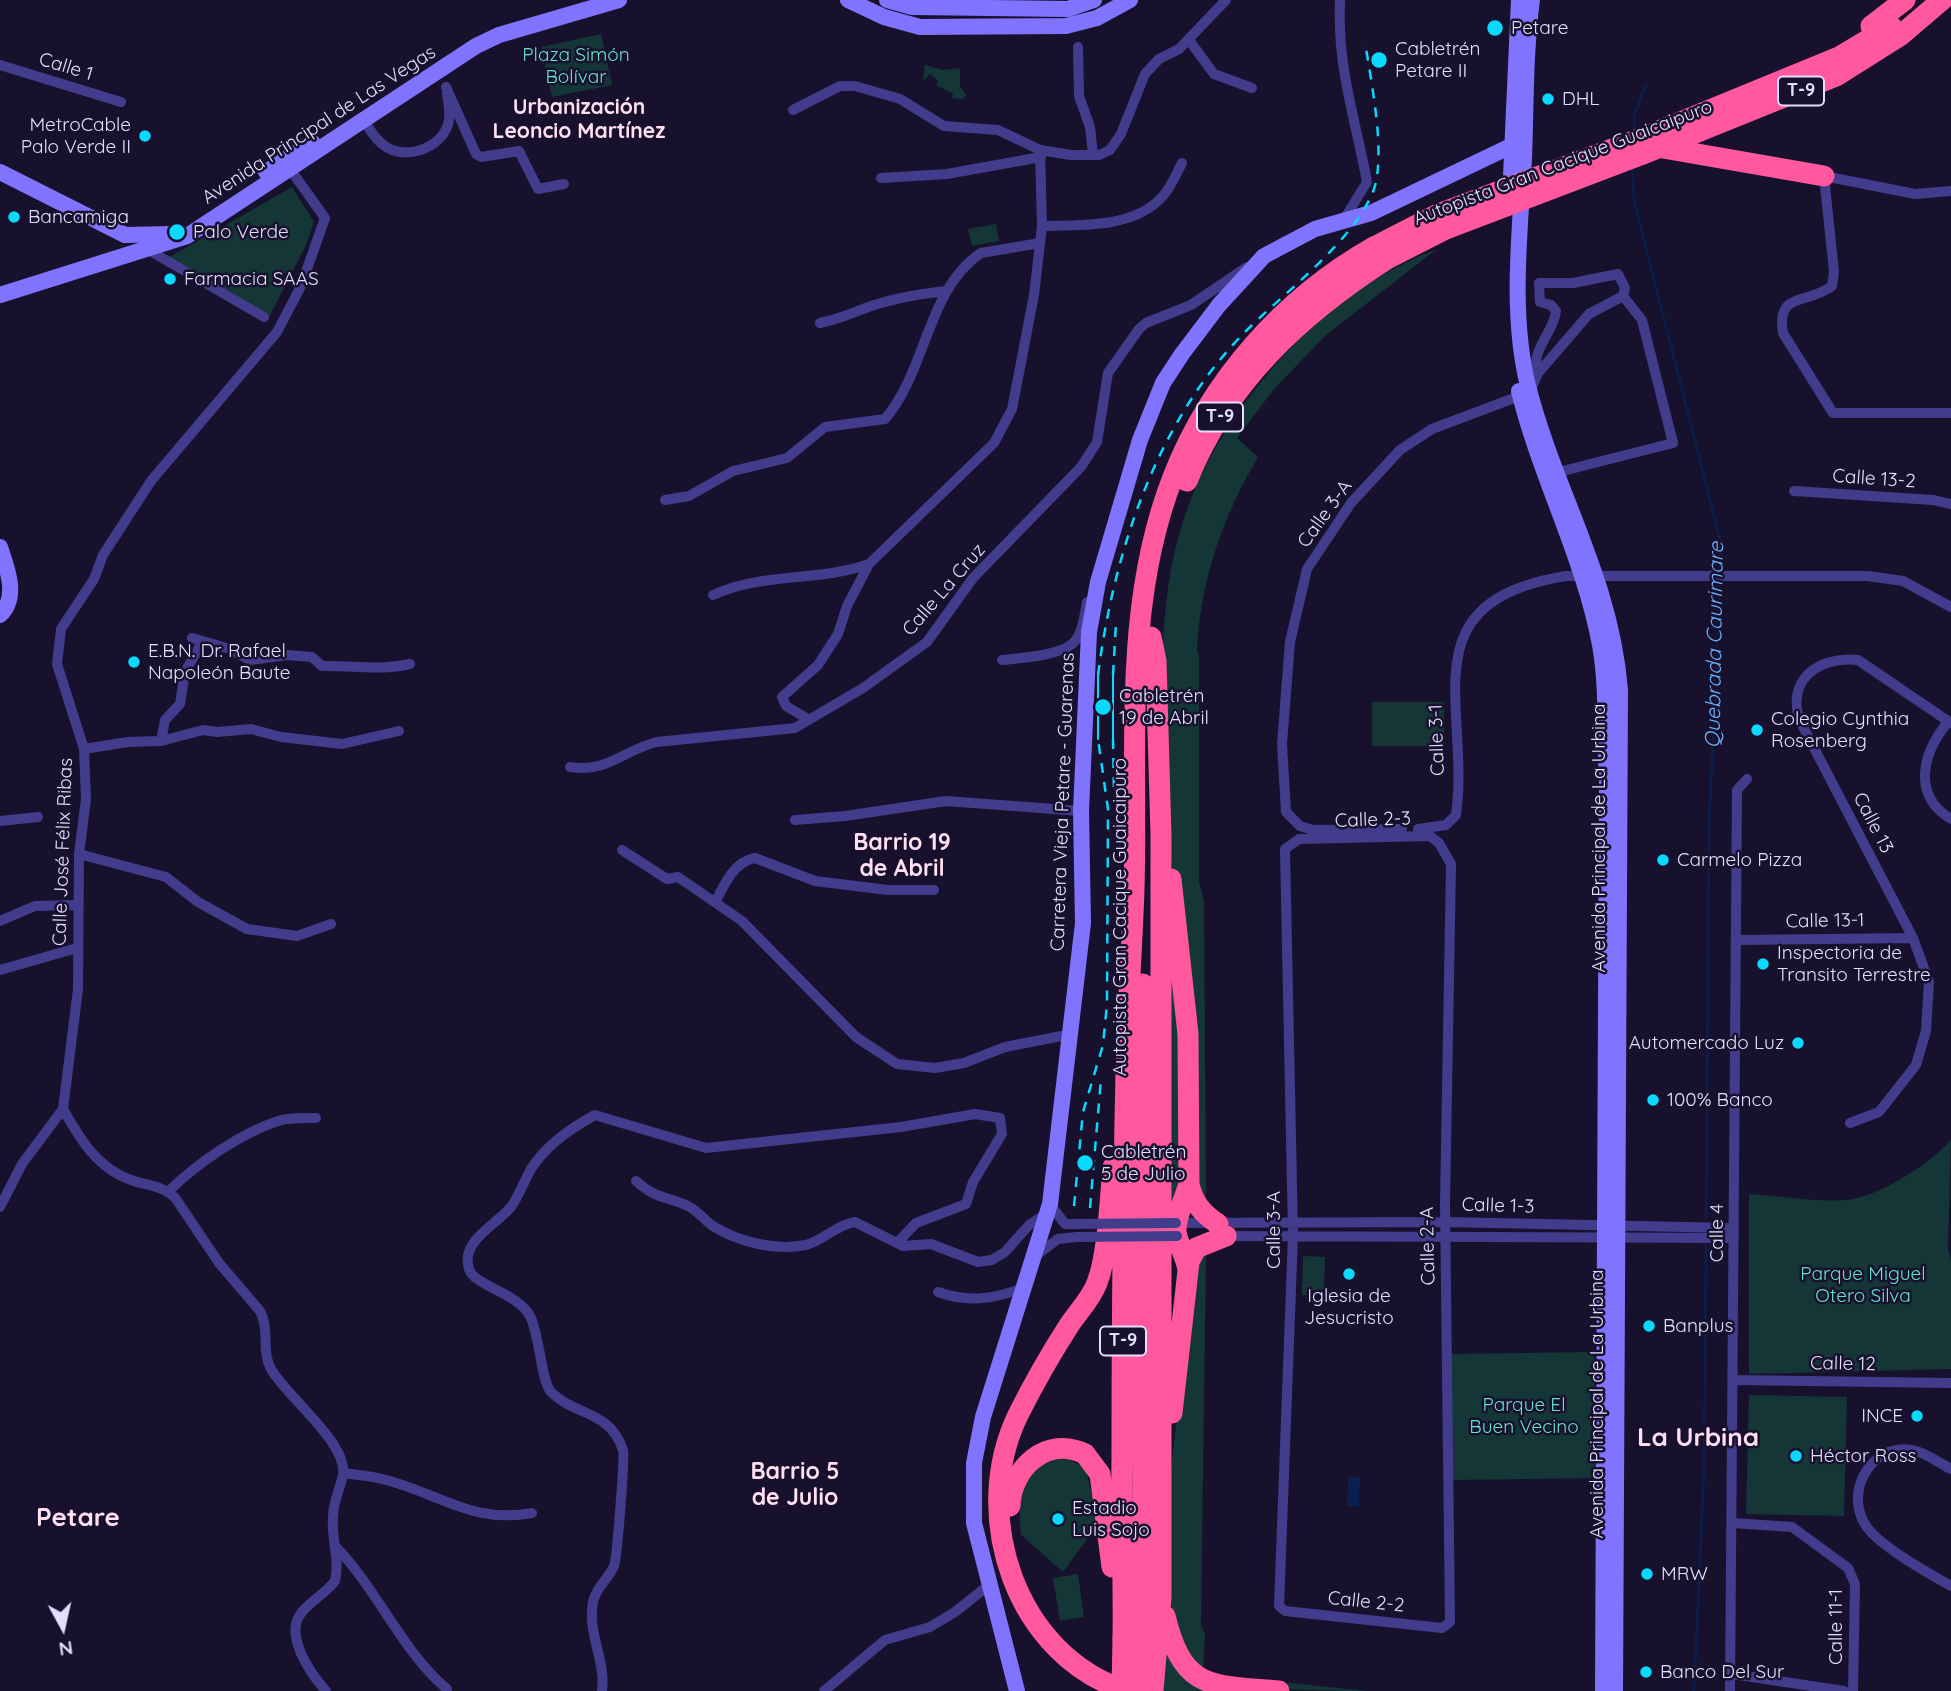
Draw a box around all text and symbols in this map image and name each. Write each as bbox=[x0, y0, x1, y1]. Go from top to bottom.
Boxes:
place label: Petare bbox=[1511, 17, 1568, 39]
marker: Petare bbox=[1485, 18, 1505, 38]
place label: Cabletrén Petare II bbox=[1395, 38, 1480, 82]
street label: Avenida Principal de Las Vegas bbox=[198, 41, 440, 209]
park label: Plaza Simón Bolívar bbox=[522, 44, 630, 88]
street label: Calle 1 bbox=[36, 48, 96, 86]
marker: Cabletrén Petare II bbox=[1369, 50, 1389, 70]
road number: T-9 bbox=[1778, 76, 1824, 106]
place label: DHL bbox=[1562, 88, 1599, 110]
marker: DHL bbox=[1540, 91, 1556, 107]
district label: Urbanización Leoncio Martínez bbox=[493, 95, 665, 145]
street label: Autopista Gran Cacique Guaicaipuro bbox=[1410, 95, 1716, 231]
place label: MetroCable Palo Verde II bbox=[21, 114, 131, 158]
marker: MetroCable Palo Verde II bbox=[137, 128, 153, 144]
place label: Bancamiga bbox=[28, 206, 129, 228]
marker: Bancamiga bbox=[6, 209, 22, 225]
place label: Palo Verde bbox=[193, 221, 289, 243]
marker: Palo Verde bbox=[167, 222, 187, 242]
place label: Farmacia SAAS bbox=[184, 268, 319, 290]
marker: Farmacia SAAS bbox=[162, 271, 178, 287]
road number: T-9 bbox=[1197, 402, 1243, 432]
street label: Calle 13-2 bbox=[1832, 465, 1916, 493]
street label: Calle 3-A bbox=[1293, 476, 1357, 552]
street label: Calle La Cruz bbox=[898, 539, 990, 641]
water label: Quebrada Caurimare bbox=[1701, 541, 1729, 749]
place label: E.B.N. Dr. Rafael Napoleón Baute bbox=[148, 640, 290, 684]
street label: Carretera Vieja Petare - Guarenas bbox=[1046, 652, 1080, 952]
marker: E.B.N. Dr. Rafael Napoleón Baute bbox=[126, 654, 142, 670]
place label: Cabletrén 19 de Abril bbox=[1119, 685, 1209, 729]
marker: Cabletrén 19 de Abril bbox=[1093, 697, 1113, 717]
street label: Avenida Principal de La Urbina bbox=[1588, 703, 1610, 973]
street label: Calle 3-1 bbox=[1424, 704, 1450, 776]
place label: Colegio Cynthia Rosenberg bbox=[1771, 708, 1909, 752]
marker: Colegio Cynthia Rosenberg bbox=[1749, 722, 1765, 738]
street label: Calle José Félix Ribas bbox=[48, 757, 78, 947]
street label: Autopista Gran Cacique Guaicaipuro bbox=[1109, 758, 1131, 1076]
street label: Calle 13 bbox=[1848, 789, 1898, 857]
street label: Calle 2-3 bbox=[1334, 807, 1412, 833]
district label: Barrio 19 de Abril bbox=[853, 829, 951, 883]
place label: Carmelo Pizza bbox=[1677, 849, 1802, 871]
marker: Carmelo Pizza bbox=[1655, 852, 1671, 868]
street label: Calle 13-1 bbox=[1785, 909, 1865, 933]
place label: Inspectoria de Transito Terrestre bbox=[1777, 942, 1931, 986]
marker: Inspectoria de Transito Terrestre bbox=[1755, 956, 1771, 972]
place label: Automercado Luz bbox=[1629, 1032, 1784, 1054]
marker: Automercado Luz bbox=[1790, 1035, 1806, 1051]
place label: 100% Banco bbox=[1667, 1089, 1773, 1111]
marker: 100% Banco bbox=[1645, 1092, 1661, 1108]
place label: Cabletrén 5 de Julio bbox=[1101, 1141, 1186, 1185]
marker: Cabletrén 5 de Julio bbox=[1075, 1153, 1095, 1173]
street label: Calle 3-A bbox=[1263, 1191, 1285, 1269]
street label: Calle 1-3 bbox=[1461, 1193, 1535, 1219]
street label: Calle 4 bbox=[1706, 1204, 1728, 1262]
street label: Calle 2-A bbox=[1416, 1206, 1440, 1286]
park label: Parque Miguel Otero Silva bbox=[1800, 1263, 1926, 1307]
marker: Iglesia de Jesucristo bbox=[1341, 1266, 1357, 1282]
street label: Avenida Principal de La Urbina bbox=[1586, 1269, 1608, 1539]
place label: Iglesia de Jesucristo bbox=[1304, 1285, 1394, 1329]
place label: Banplus bbox=[1663, 1315, 1733, 1337]
marker: Banplus bbox=[1641, 1318, 1657, 1334]
road number: T-9 bbox=[1100, 1326, 1146, 1356]
street label: Calle 12 bbox=[1810, 1352, 1876, 1376]
park label: Parque El Buen Vecino bbox=[1469, 1394, 1579, 1438]
place label: INCE bbox=[1861, 1405, 1903, 1427]
marker: INCE bbox=[1909, 1408, 1925, 1424]
district label: La Urbina bbox=[1637, 1422, 1759, 1454]
place label: Héctor Ross bbox=[1810, 1445, 1917, 1467]
marker: Héctor Ross bbox=[1788, 1448, 1804, 1464]
district label: Barrio 5 de Julio bbox=[751, 1458, 839, 1512]
place label: Estadio Luis Sojo bbox=[1072, 1497, 1150, 1541]
district label: Petare bbox=[36, 1502, 120, 1534]
marker: Estadio Luis Sojo bbox=[1050, 1511, 1066, 1527]
place label: MRW bbox=[1661, 1563, 1708, 1585]
marker: MRW bbox=[1639, 1566, 1655, 1582]
street label: Calle 2-2 bbox=[1327, 1587, 1405, 1617]
street label: Calle 11-1 bbox=[1825, 1589, 1847, 1665]
north arrow bbox=[28, 1593, 98, 1663]
text: N bbox=[57, 1636, 75, 1662]
place label: Banco Del Sur bbox=[1660, 1661, 1784, 1683]
marker: Banco Del Sur bbox=[1638, 1664, 1654, 1680]

